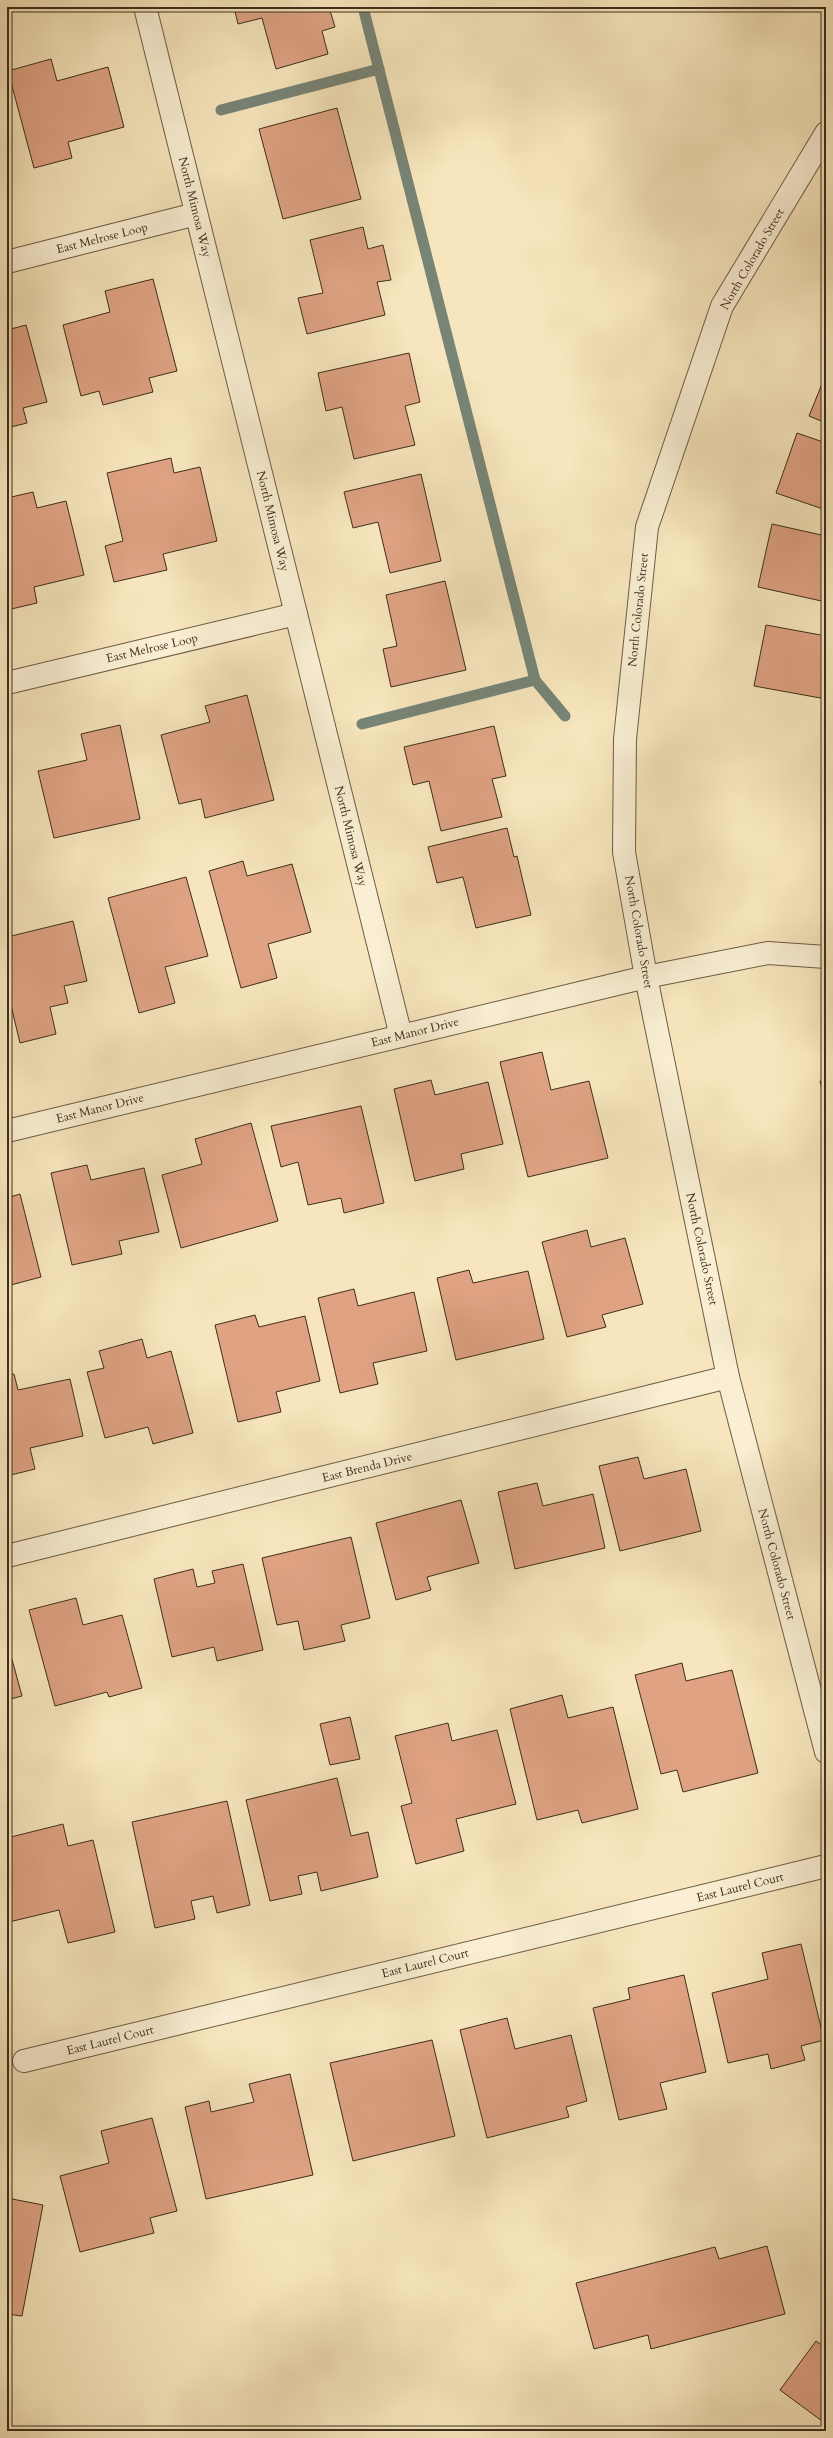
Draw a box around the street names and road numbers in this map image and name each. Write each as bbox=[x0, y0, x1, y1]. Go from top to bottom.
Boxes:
street label: North Mimosa Way bbox=[175, 155, 215, 260]
street label: North Colorado Street bbox=[716, 205, 788, 313]
street label: East Melrose Loop bbox=[55, 219, 149, 257]
street label: North Mimosa Way bbox=[253, 469, 293, 574]
street label: North Colorado Street bbox=[624, 552, 652, 668]
street label: East Melrose Loop bbox=[105, 630, 199, 666]
street label: North Mimosa Way bbox=[331, 784, 371, 889]
street label: North Colorado Street bbox=[621, 874, 657, 990]
street label: East Manor Drive bbox=[369, 1013, 461, 1051]
street label: East Manor Drive bbox=[54, 1089, 146, 1127]
street label: North Colorado Street bbox=[682, 1191, 722, 1307]
street label: East Brenda Drive bbox=[320, 1448, 414, 1486]
street label: North Colorado Street bbox=[754, 1507, 800, 1622]
street label: East Laurel Court bbox=[695, 1868, 785, 1906]
street label: East Laurel Court bbox=[380, 1944, 470, 1982]
street label: East Laurel Court bbox=[65, 2021, 155, 2059]

